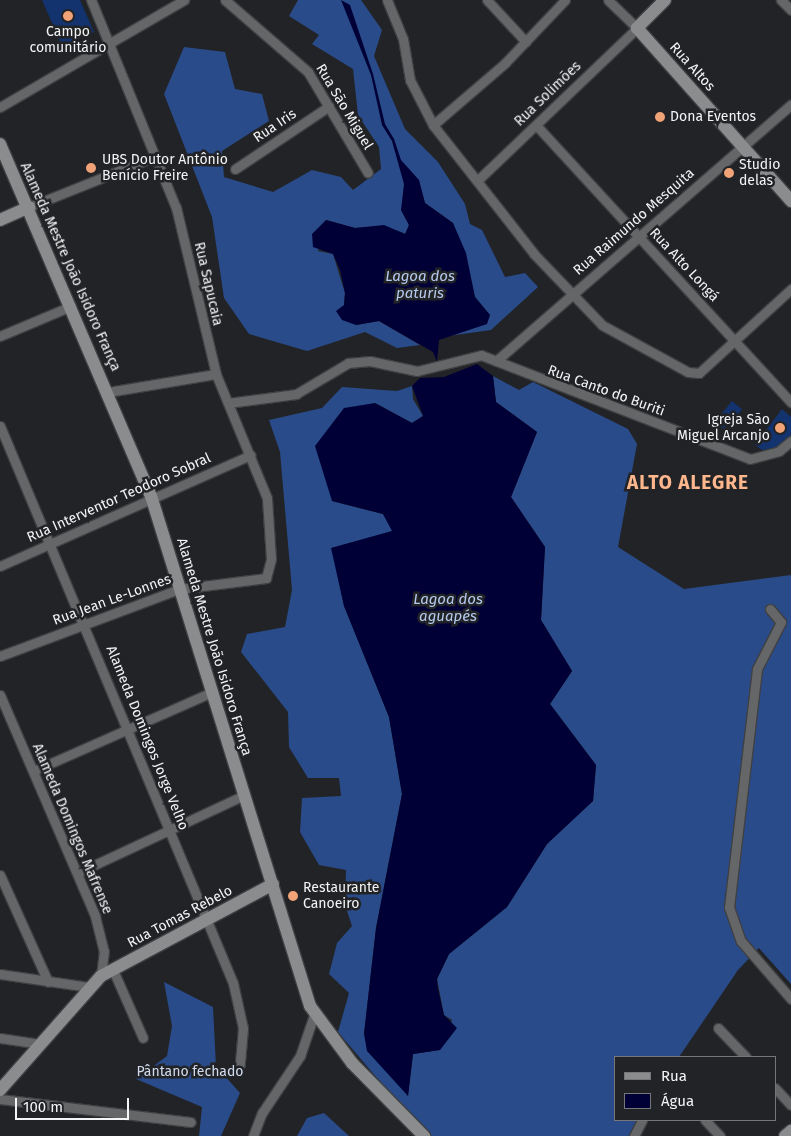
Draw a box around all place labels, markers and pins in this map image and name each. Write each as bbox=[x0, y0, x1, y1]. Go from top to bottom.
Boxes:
marker: Campo comunitário bbox=[62, 10, 74, 22]
place label: Campo comunitário bbox=[30, 24, 106, 56]
place label: Dona Eventos bbox=[670, 109, 756, 125]
marker: Dona Eventos bbox=[654, 111, 666, 123]
place label: UBS Doutor Antônio Benício Freire bbox=[102, 152, 228, 184]
place label: Studio delas bbox=[739, 157, 780, 190]
marker: UBS Doutor Antônio Benício Freire bbox=[84, 161, 98, 175]
marker: Studio delas bbox=[723, 167, 735, 179]
place label: Igreja São Miguel Arcanjo bbox=[677, 412, 770, 444]
marker: Igreja São Miguel Arcanjo bbox=[774, 422, 786, 434]
place label: Restaurante Canoeiro bbox=[303, 880, 379, 912]
marker: Restaurante Canoeiro bbox=[287, 890, 299, 902]

